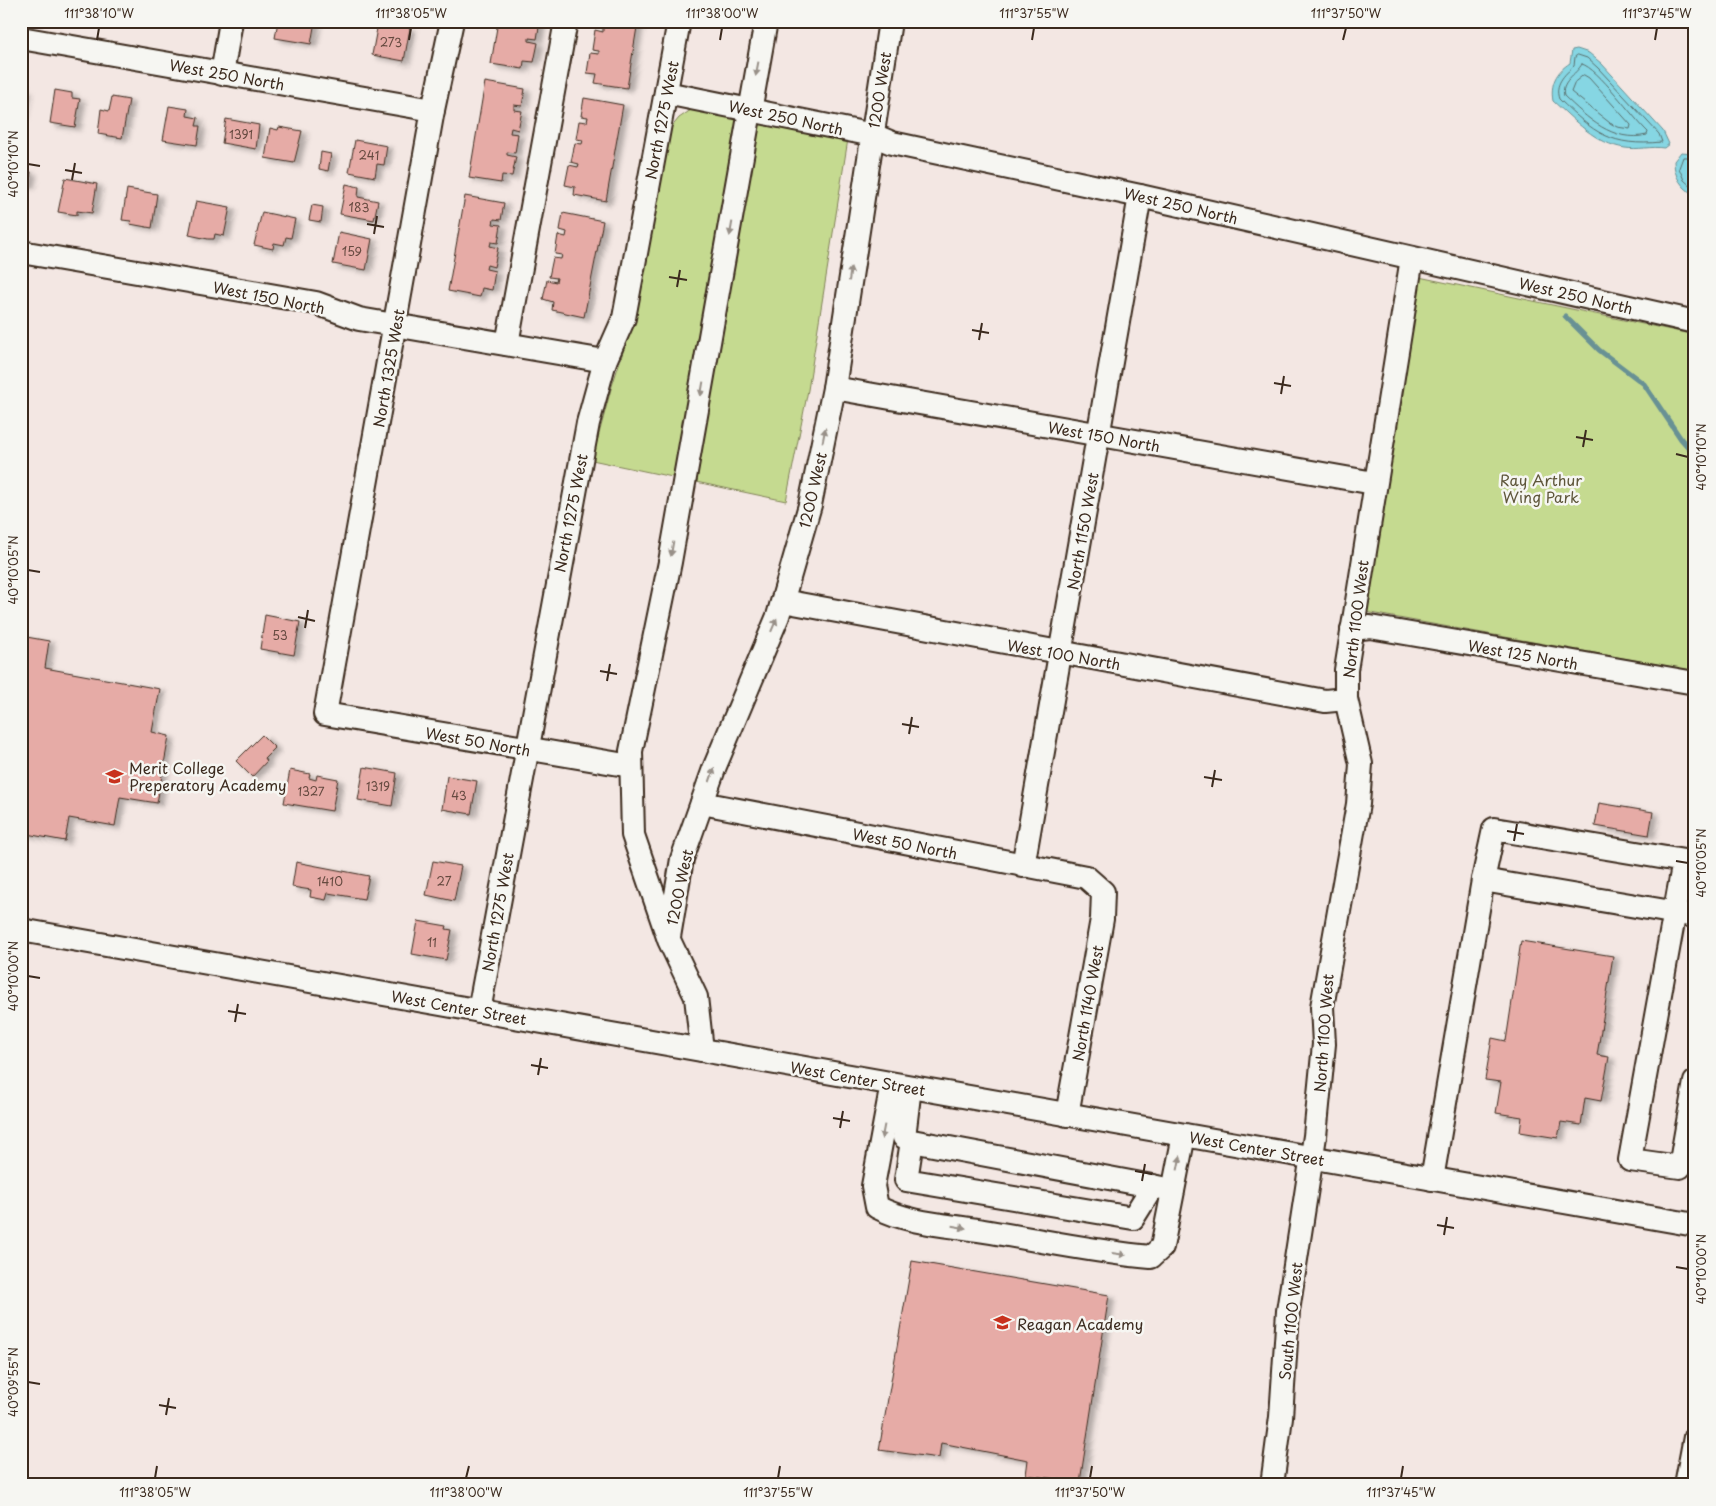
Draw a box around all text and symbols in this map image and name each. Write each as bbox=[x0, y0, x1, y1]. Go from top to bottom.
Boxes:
text: 111°38'10"W bbox=[64, 4, 134, 22]
text: 111°38'05"W bbox=[375, 4, 448, 22]
text: 111°38'00"W bbox=[686, 4, 759, 22]
text: 111°37'55"W bbox=[999, 4, 1069, 22]
text: 111°37'50"W bbox=[1311, 4, 1382, 22]
text: 111°37'45"W bbox=[1622, 4, 1692, 22]
house number: 273 bbox=[380, 33, 402, 51]
street label: 1200 West bbox=[862, 50, 896, 130]
street label: West 250 North bbox=[168, 53, 286, 95]
street label: North 1275 West bbox=[638, 59, 684, 181]
one-way arrow bbox=[753, 61, 761, 77]
street label: West 250 North bbox=[727, 94, 845, 140]
house number: 1391 bbox=[229, 125, 253, 143]
text: 40°10'10"N bbox=[4, 130, 22, 198]
house number: 241 bbox=[359, 146, 379, 164]
street label: West 250 North bbox=[1122, 181, 1240, 229]
house number: 183 bbox=[349, 198, 369, 216]
one-way arrow bbox=[726, 222, 734, 238]
house number: 159 bbox=[342, 242, 362, 260]
one-way arrow bbox=[846, 266, 854, 282]
street label: West 250 North bbox=[1517, 271, 1635, 319]
street label: West 150 North bbox=[211, 275, 327, 319]
street label: North 1325 West bbox=[366, 307, 410, 429]
one-way arrow bbox=[697, 382, 705, 398]
street label: West 150 North bbox=[1046, 415, 1162, 457]
text: 40°10'10"N bbox=[1692, 423, 1710, 491]
one-way arrow bbox=[821, 426, 829, 442]
street label: 1200 West bbox=[792, 450, 832, 530]
street label: North 1275 West bbox=[547, 452, 593, 574]
park label: Ray Arthur Wing Park bbox=[1500, 468, 1582, 508]
street label: North 1150 West bbox=[1060, 470, 1104, 592]
text: 40°10'05"N bbox=[4, 535, 22, 605]
one-way arrow bbox=[668, 542, 676, 558]
street label: North 1100 West bbox=[1336, 559, 1374, 679]
one-way arrow bbox=[771, 618, 779, 632]
house number: 53 bbox=[272, 626, 288, 644]
street label: West 100 North bbox=[1005, 633, 1123, 675]
street label: West 125 North bbox=[1466, 633, 1580, 675]
street label: West 50 North bbox=[424, 720, 532, 762]
place label: Merit College Preperatory Academy bbox=[129, 756, 287, 796]
school or university icon: Merit College Preperatory Academy bbox=[105, 766, 125, 786]
one-way arrow bbox=[709, 768, 716, 783]
house number: 1319 bbox=[366, 777, 390, 795]
house number: 1327 bbox=[297, 782, 325, 800]
house number: 43 bbox=[451, 786, 467, 804]
street label: West 50 North bbox=[851, 822, 959, 864]
text: 40°10'05"N bbox=[1692, 828, 1710, 898]
street label: 1200 West bbox=[660, 847, 698, 927]
street label: North 1275 West bbox=[475, 851, 519, 973]
house number: 1410 bbox=[317, 872, 343, 890]
house number: 27 bbox=[437, 872, 452, 890]
house number: 11 bbox=[427, 933, 437, 951]
text: 40°10'00"N bbox=[4, 941, 22, 1011]
street label: North 1140 West bbox=[1065, 943, 1109, 1063]
street label: North 1100 West bbox=[1307, 973, 1339, 1093]
street label: West Center Street bbox=[389, 984, 529, 1030]
street label: West Center Street bbox=[788, 1055, 928, 1101]
one-way arrow bbox=[879, 1124, 887, 1140]
street label: West Center Street bbox=[1187, 1125, 1327, 1171]
one-way arrow bbox=[1175, 1154, 1183, 1170]
one-way arrow bbox=[952, 1224, 968, 1232]
text: 40°10'00"N bbox=[1692, 1234, 1710, 1304]
one-way arrow bbox=[1112, 1250, 1128, 1258]
street label: South 1100 West bbox=[1272, 1261, 1308, 1381]
place label: Reagan Academy bbox=[1017, 1312, 1143, 1335]
school or university icon: Reagan Academy bbox=[993, 1313, 1013, 1333]
text: 40°09'55"N bbox=[4, 1347, 22, 1417]
text: 111°38'05"W bbox=[119, 1483, 192, 1501]
text: 111°38'00"W bbox=[430, 1483, 503, 1501]
text: 111°37'55"W bbox=[743, 1483, 813, 1501]
text: 111°37'50"W bbox=[1055, 1483, 1126, 1501]
text: 111°37'45"W bbox=[1366, 1483, 1436, 1501]

